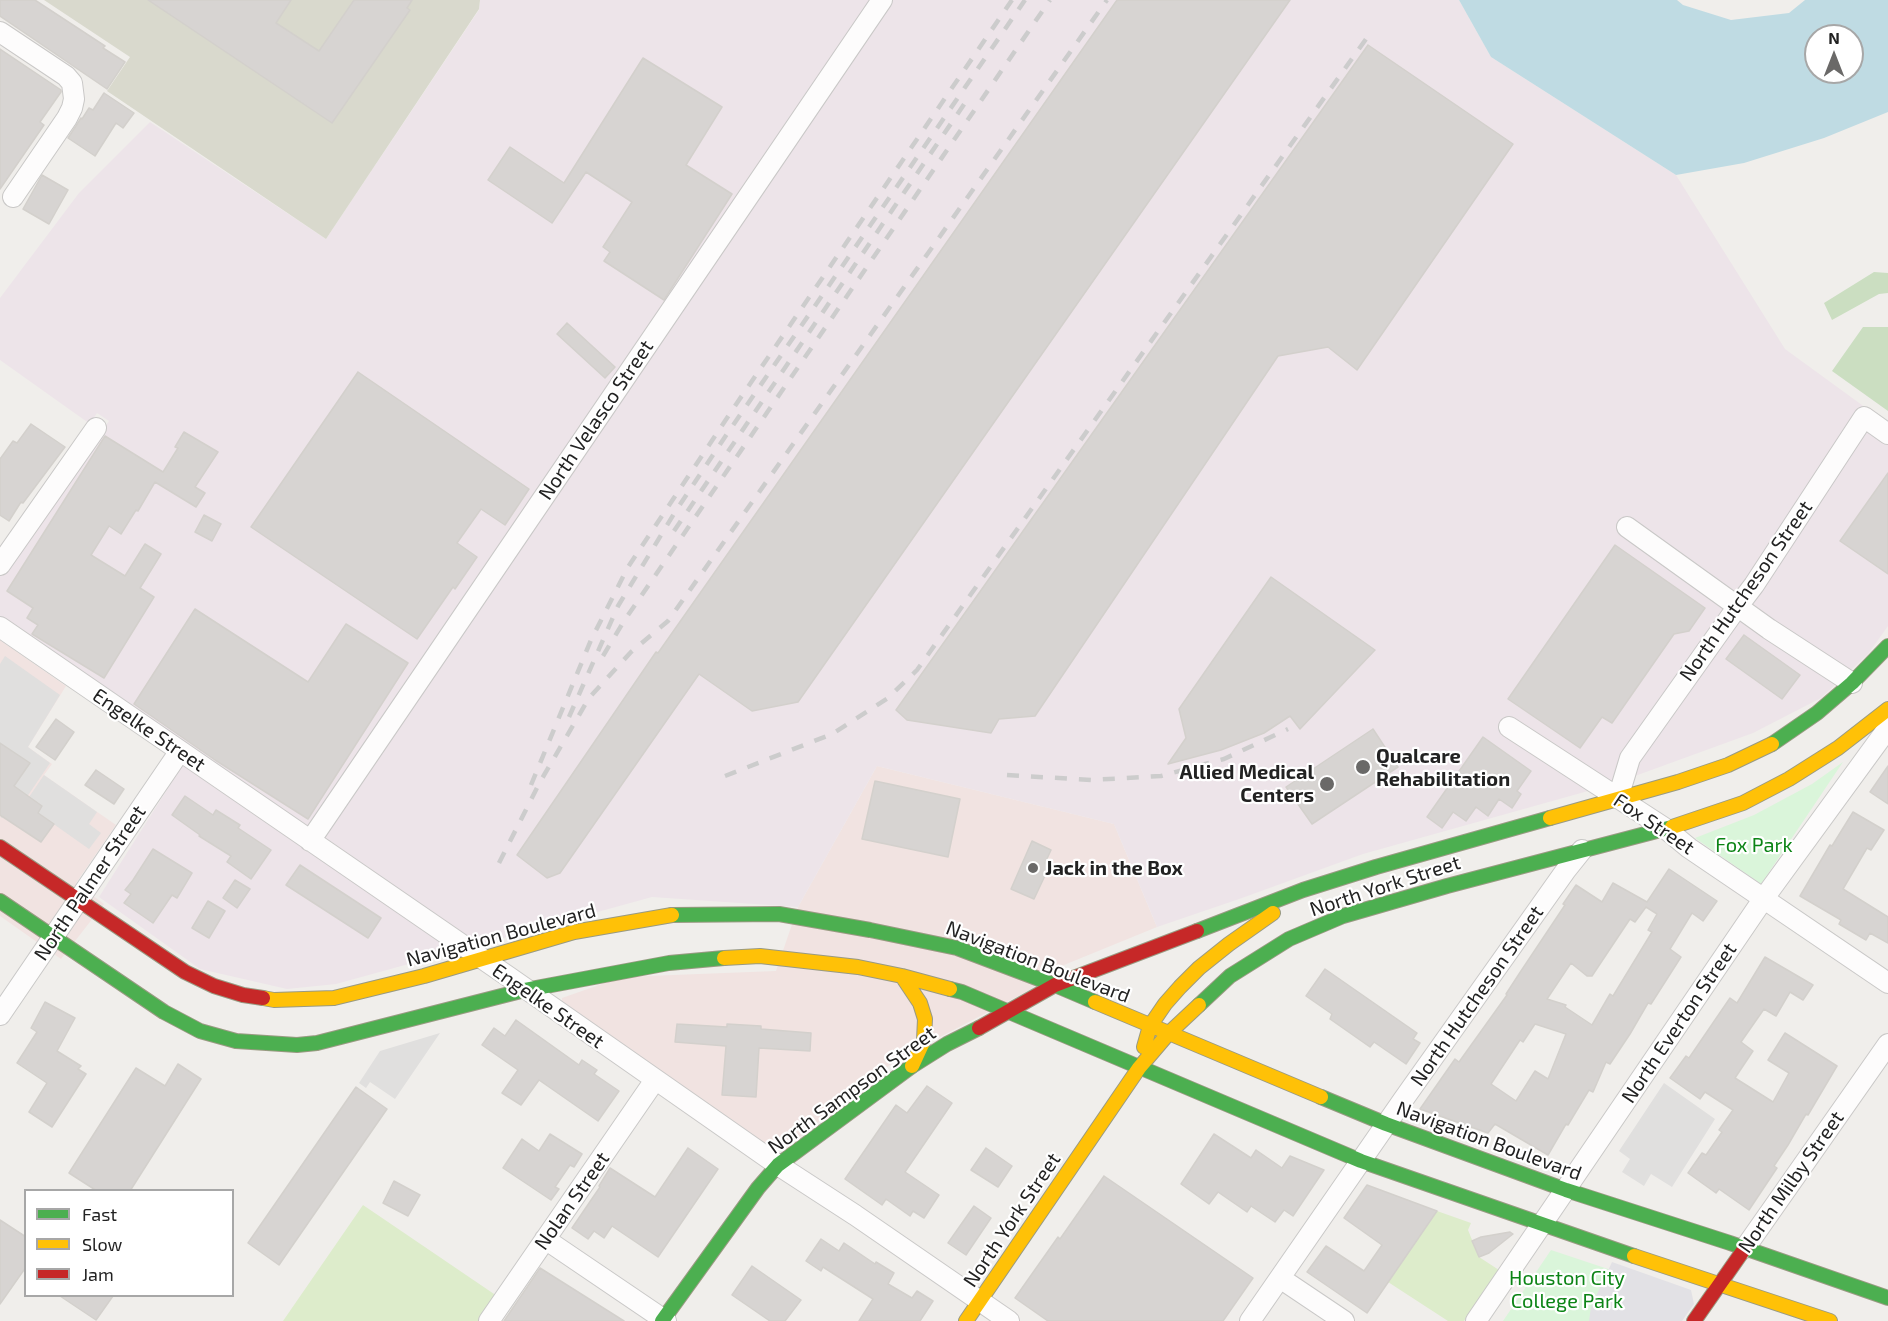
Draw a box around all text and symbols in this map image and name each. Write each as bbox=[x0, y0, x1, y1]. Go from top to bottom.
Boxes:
north arrow bbox=[1804, 24, 1864, 84]
text: N bbox=[1828, 28, 1840, 47]
street label: North Velasco Street bbox=[534, 336, 658, 504]
street label: North Hutcheson Street bbox=[1675, 496, 1817, 686]
street label: Engelke Street bbox=[88, 683, 210, 777]
place label: Qualcare Rehabilitation bbox=[1376, 744, 1510, 791]
marker: Qualcare Rehabilitation bbox=[1354, 758, 1372, 776]
place label: Allied Medical Centers bbox=[1180, 760, 1314, 807]
marker: Allied Medical Centers bbox=[1318, 775, 1336, 793]
street label: Fox Street bbox=[1609, 788, 1699, 860]
street label: North Palmer Street bbox=[29, 801, 151, 965]
park label: Fox Park bbox=[1715, 833, 1793, 857]
street label: North York Street bbox=[1307, 850, 1463, 922]
place label: Jack in the Box bbox=[1045, 856, 1183, 880]
marker: Jack in the Box bbox=[1026, 861, 1040, 875]
street label: Navigation Boulevard bbox=[404, 898, 598, 972]
street label: North Hutcheson Street bbox=[1406, 901, 1548, 1091]
street label: Navigation Boulevard bbox=[943, 916, 1133, 1008]
street label: North Everton Street bbox=[1616, 938, 1742, 1108]
street label: Engelke Street bbox=[487, 959, 609, 1053]
street label: North Sampson Street bbox=[763, 1021, 941, 1159]
street label: Navigation Boulevard bbox=[1393, 1096, 1585, 1186]
street label: North Milby Street bbox=[1733, 1106, 1849, 1258]
street label: Nolan Street bbox=[529, 1147, 615, 1255]
street label: North York Street bbox=[958, 1148, 1066, 1292]
legend bbox=[24, 1189, 234, 1297]
text: Fast bbox=[82, 1203, 117, 1225]
text: Slow bbox=[82, 1233, 122, 1255]
text: Jam bbox=[82, 1263, 114, 1285]
park label: Houston City College Park bbox=[1509, 1266, 1625, 1313]

